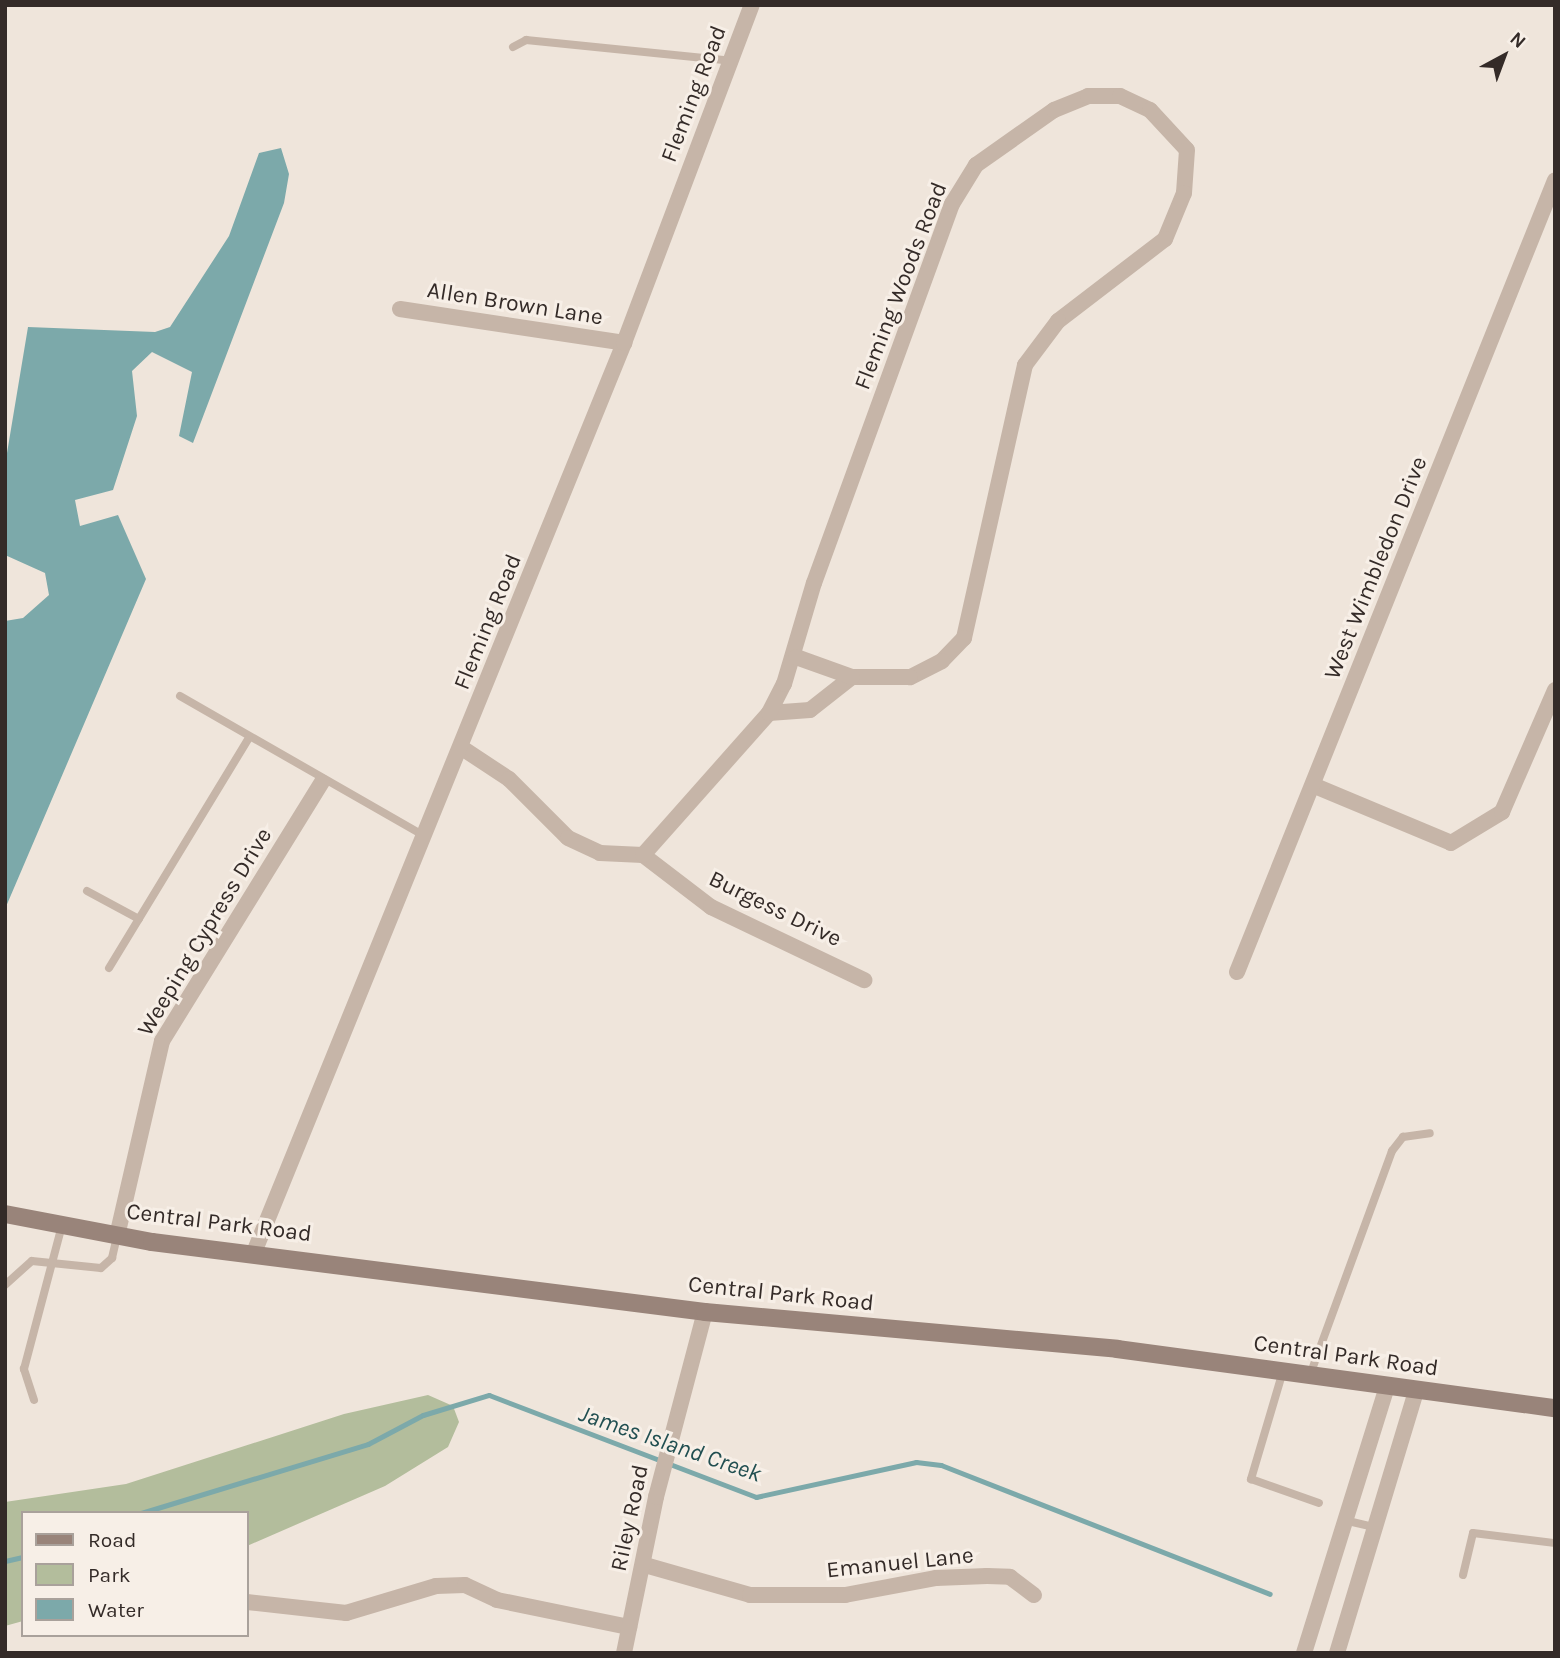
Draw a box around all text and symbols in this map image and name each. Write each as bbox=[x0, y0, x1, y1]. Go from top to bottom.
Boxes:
north arrow bbox=[1469, 21, 1539, 91]
street label: Fleming Road bbox=[655, 22, 733, 166]
text: N bbox=[1505, 27, 1530, 53]
street label: Fleming Woods Road bbox=[849, 178, 953, 394]
street label: Allen Brown Lane bbox=[425, 276, 605, 332]
street label: West Wimbledon Drive bbox=[1319, 453, 1433, 683]
street label: Fleming Road bbox=[448, 550, 528, 694]
street label: Weeping Cypress Drive bbox=[132, 823, 278, 1041]
street label: Burgess Drive bbox=[704, 865, 846, 953]
street label: Central Park Road bbox=[125, 1198, 313, 1248]
street label: Central Park Road bbox=[687, 1271, 875, 1317]
street label: Central Park Road bbox=[1252, 1329, 1440, 1383]
water label: James Island Creek bbox=[575, 1399, 765, 1489]
street label: Riley Road bbox=[605, 1462, 655, 1574]
legend bbox=[21, 1511, 248, 1637]
text: Road bbox=[88, 1528, 136, 1552]
street label: Emanuel Lane bbox=[825, 1542, 975, 1584]
text: Park bbox=[88, 1563, 131, 1587]
text: Water bbox=[88, 1598, 144, 1622]

